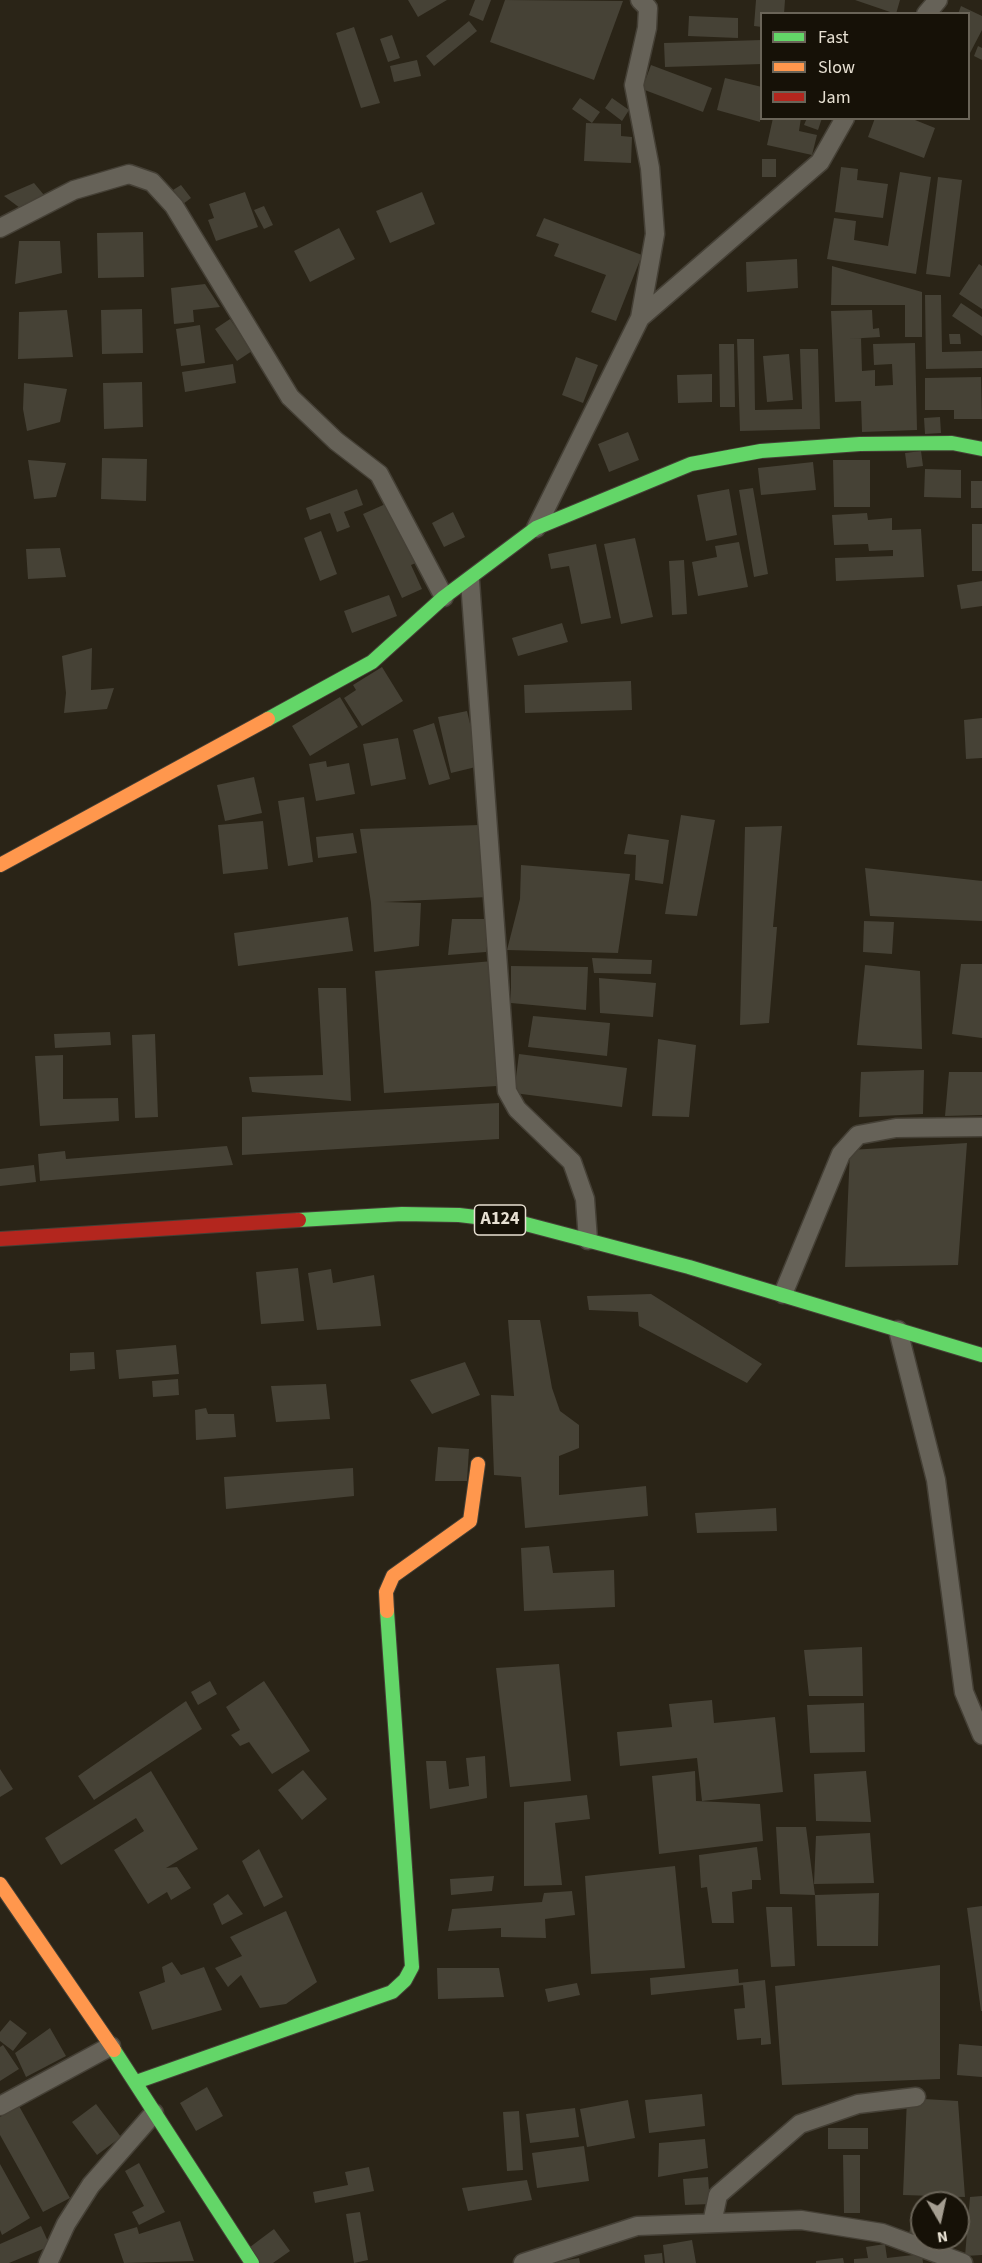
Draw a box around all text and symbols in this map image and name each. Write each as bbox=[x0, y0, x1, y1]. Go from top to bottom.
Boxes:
legend bbox=[760, 12, 970, 120]
text: Fast bbox=[818, 25, 849, 50]
text: Slow bbox=[818, 55, 855, 80]
text: Jam bbox=[818, 85, 851, 110]
road number: A124 bbox=[474, 1205, 526, 1235]
north arrow bbox=[910, 2191, 970, 2251]
text: N bbox=[936, 2225, 949, 2248]

